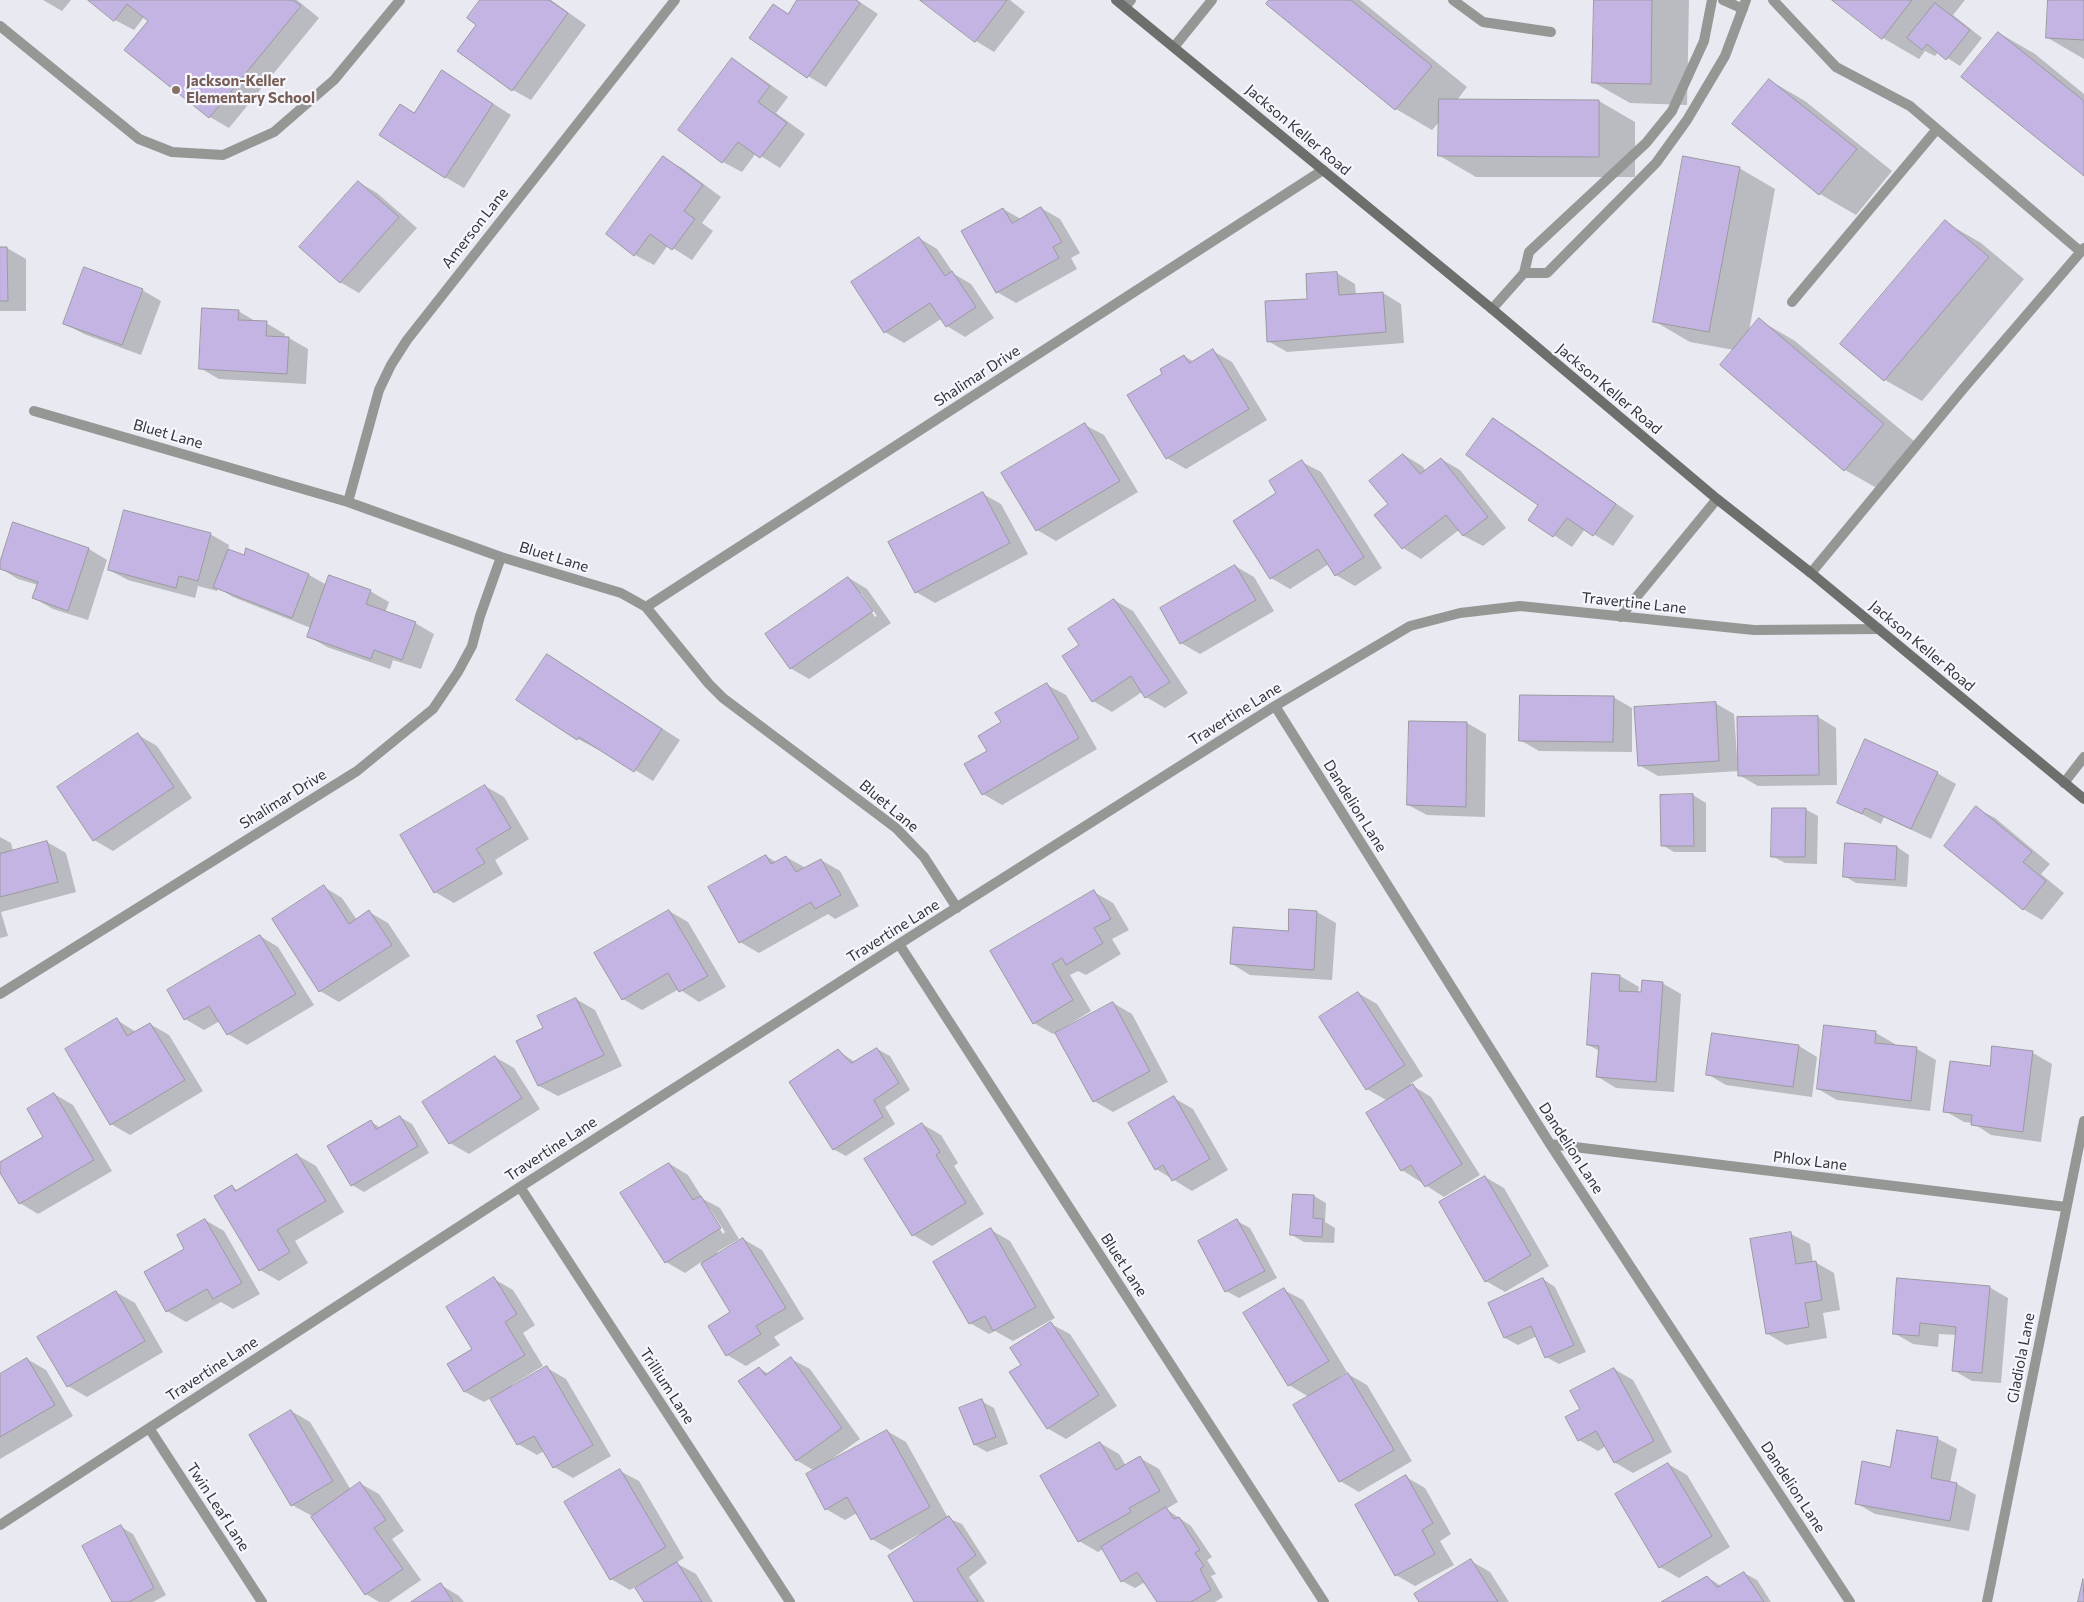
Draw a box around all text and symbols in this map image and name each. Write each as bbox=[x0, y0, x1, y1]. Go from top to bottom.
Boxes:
place label: Jackson-Keller Elementary School bbox=[186, 72, 315, 107]
street label: Jackson Keller Road bbox=[1242, 81, 1354, 179]
marker: Jackson-Keller Elementary School bbox=[170, 84, 182, 96]
street label: Amerson Lane bbox=[438, 184, 512, 272]
street label: Jackson Keller Road bbox=[1553, 340, 1665, 438]
street label: Shalimar Drive bbox=[931, 342, 1023, 410]
street label: Bluet Lane bbox=[131, 415, 205, 453]
street label: Bluet Lane bbox=[517, 538, 591, 576]
street label: Travertine Lane bbox=[1581, 589, 1687, 617]
street label: Jackson Keller Road bbox=[1866, 597, 1978, 695]
street label: Travertine Lane bbox=[1185, 678, 1285, 750]
street label: Dandelion Lane bbox=[1320, 757, 1390, 855]
street label: Shalimar Drive bbox=[236, 765, 330, 833]
street label: Bluet Lane bbox=[856, 776, 922, 836]
street label: Travertine Lane bbox=[843, 895, 943, 967]
street label: Dandelion Lane bbox=[1535, 1099, 1607, 1197]
street label: Travertine Lane bbox=[502, 1113, 600, 1185]
street label: Phlox Lane bbox=[1772, 1148, 1848, 1174]
street label: Bluet Lane bbox=[1097, 1230, 1151, 1300]
street label: Gladiola Lane bbox=[2003, 1311, 2039, 1405]
street label: Travertine Lane bbox=[163, 1333, 261, 1405]
street label: Trillium Lane bbox=[636, 1345, 698, 1427]
street label: Dandelion Lane bbox=[1757, 1438, 1829, 1536]
street label: Twin Leaf Lane bbox=[183, 1459, 253, 1555]

